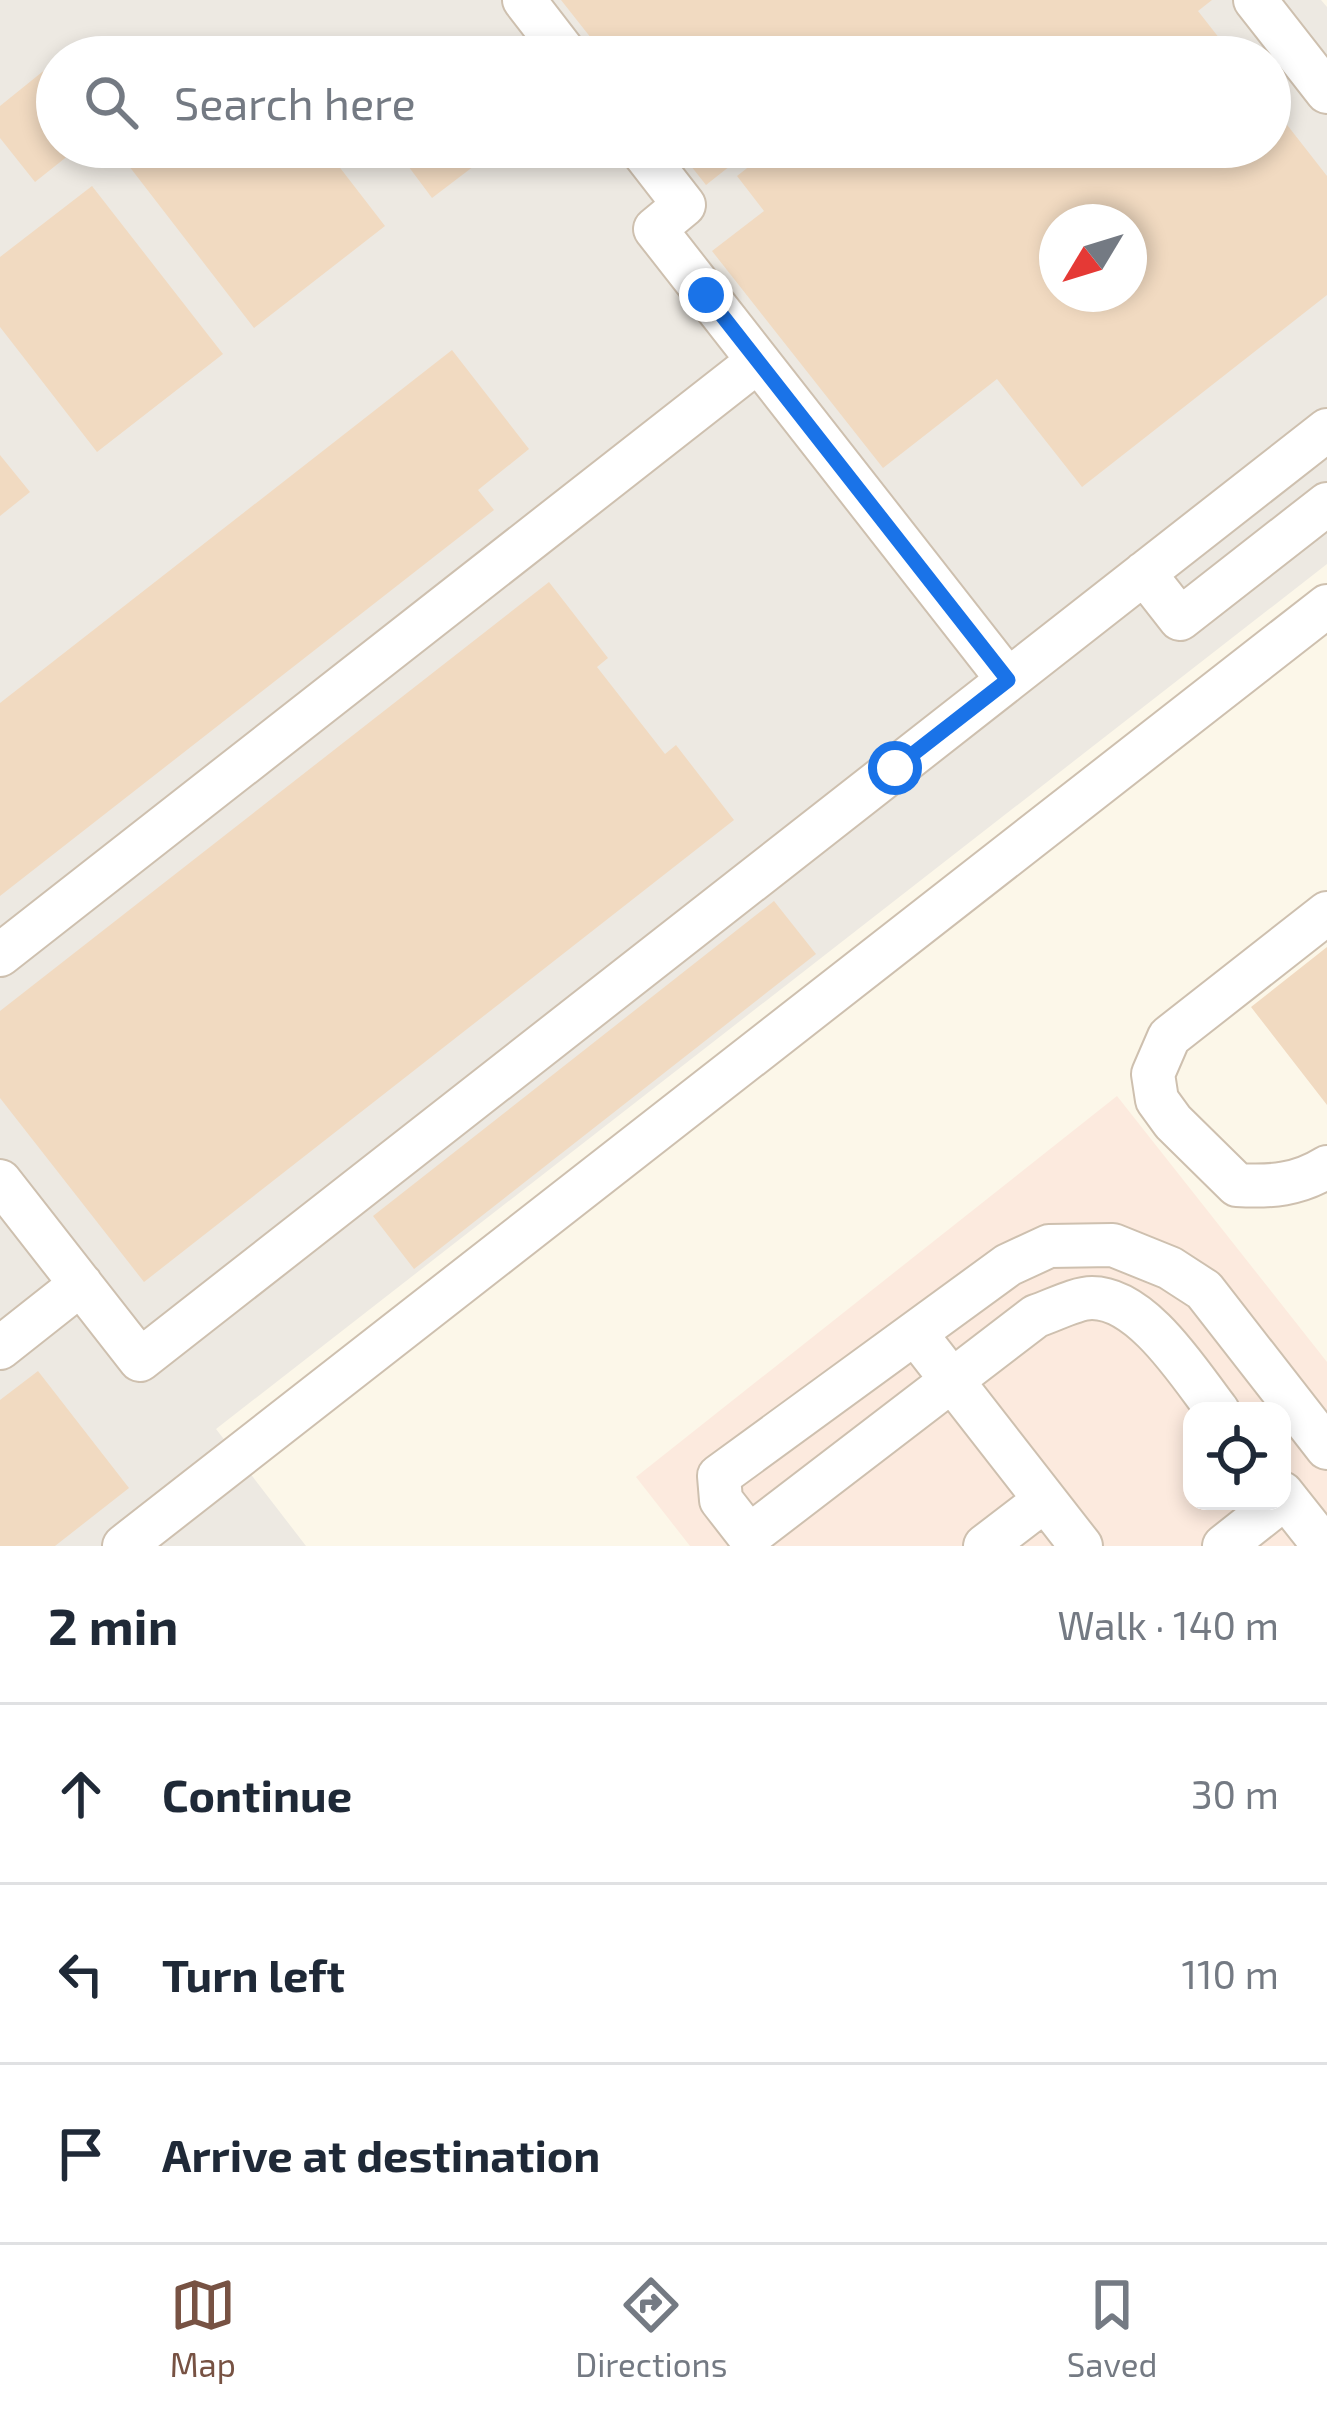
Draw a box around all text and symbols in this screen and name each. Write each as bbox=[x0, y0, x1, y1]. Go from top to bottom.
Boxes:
search box bbox=[36, 36, 1291, 168]
icon: search bbox=[78, 69, 144, 135]
text: Search here bbox=[174, 75, 416, 129]
north arrow bbox=[1039, 204, 1147, 312]
route end bbox=[679, 268, 733, 322]
route start bbox=[868, 741, 922, 795]
map controls bbox=[1183, 1402, 1291, 1510]
button: locate bbox=[1183, 1402, 1291, 1510]
text: 2 min bbox=[48, 1594, 178, 1655]
text: Walk · 140 m bbox=[1058, 1601, 1279, 1648]
icon: ahead bbox=[48, 1761, 114, 1827]
text: Continue bbox=[162, 1767, 352, 1821]
text: 30 m bbox=[1191, 1770, 1279, 1817]
icon: left bbox=[48, 1941, 114, 2007]
text: Turn left bbox=[162, 1947, 345, 2001]
text: 110 m bbox=[1182, 1950, 1279, 1997]
icon: arrive bbox=[48, 2121, 114, 2187]
text: Arrive at destination bbox=[162, 2127, 600, 2181]
tab: Map bbox=[170, 2272, 236, 2384]
tab: Directions bbox=[575, 2272, 727, 2384]
tab: Saved bbox=[1067, 2272, 1157, 2384]

